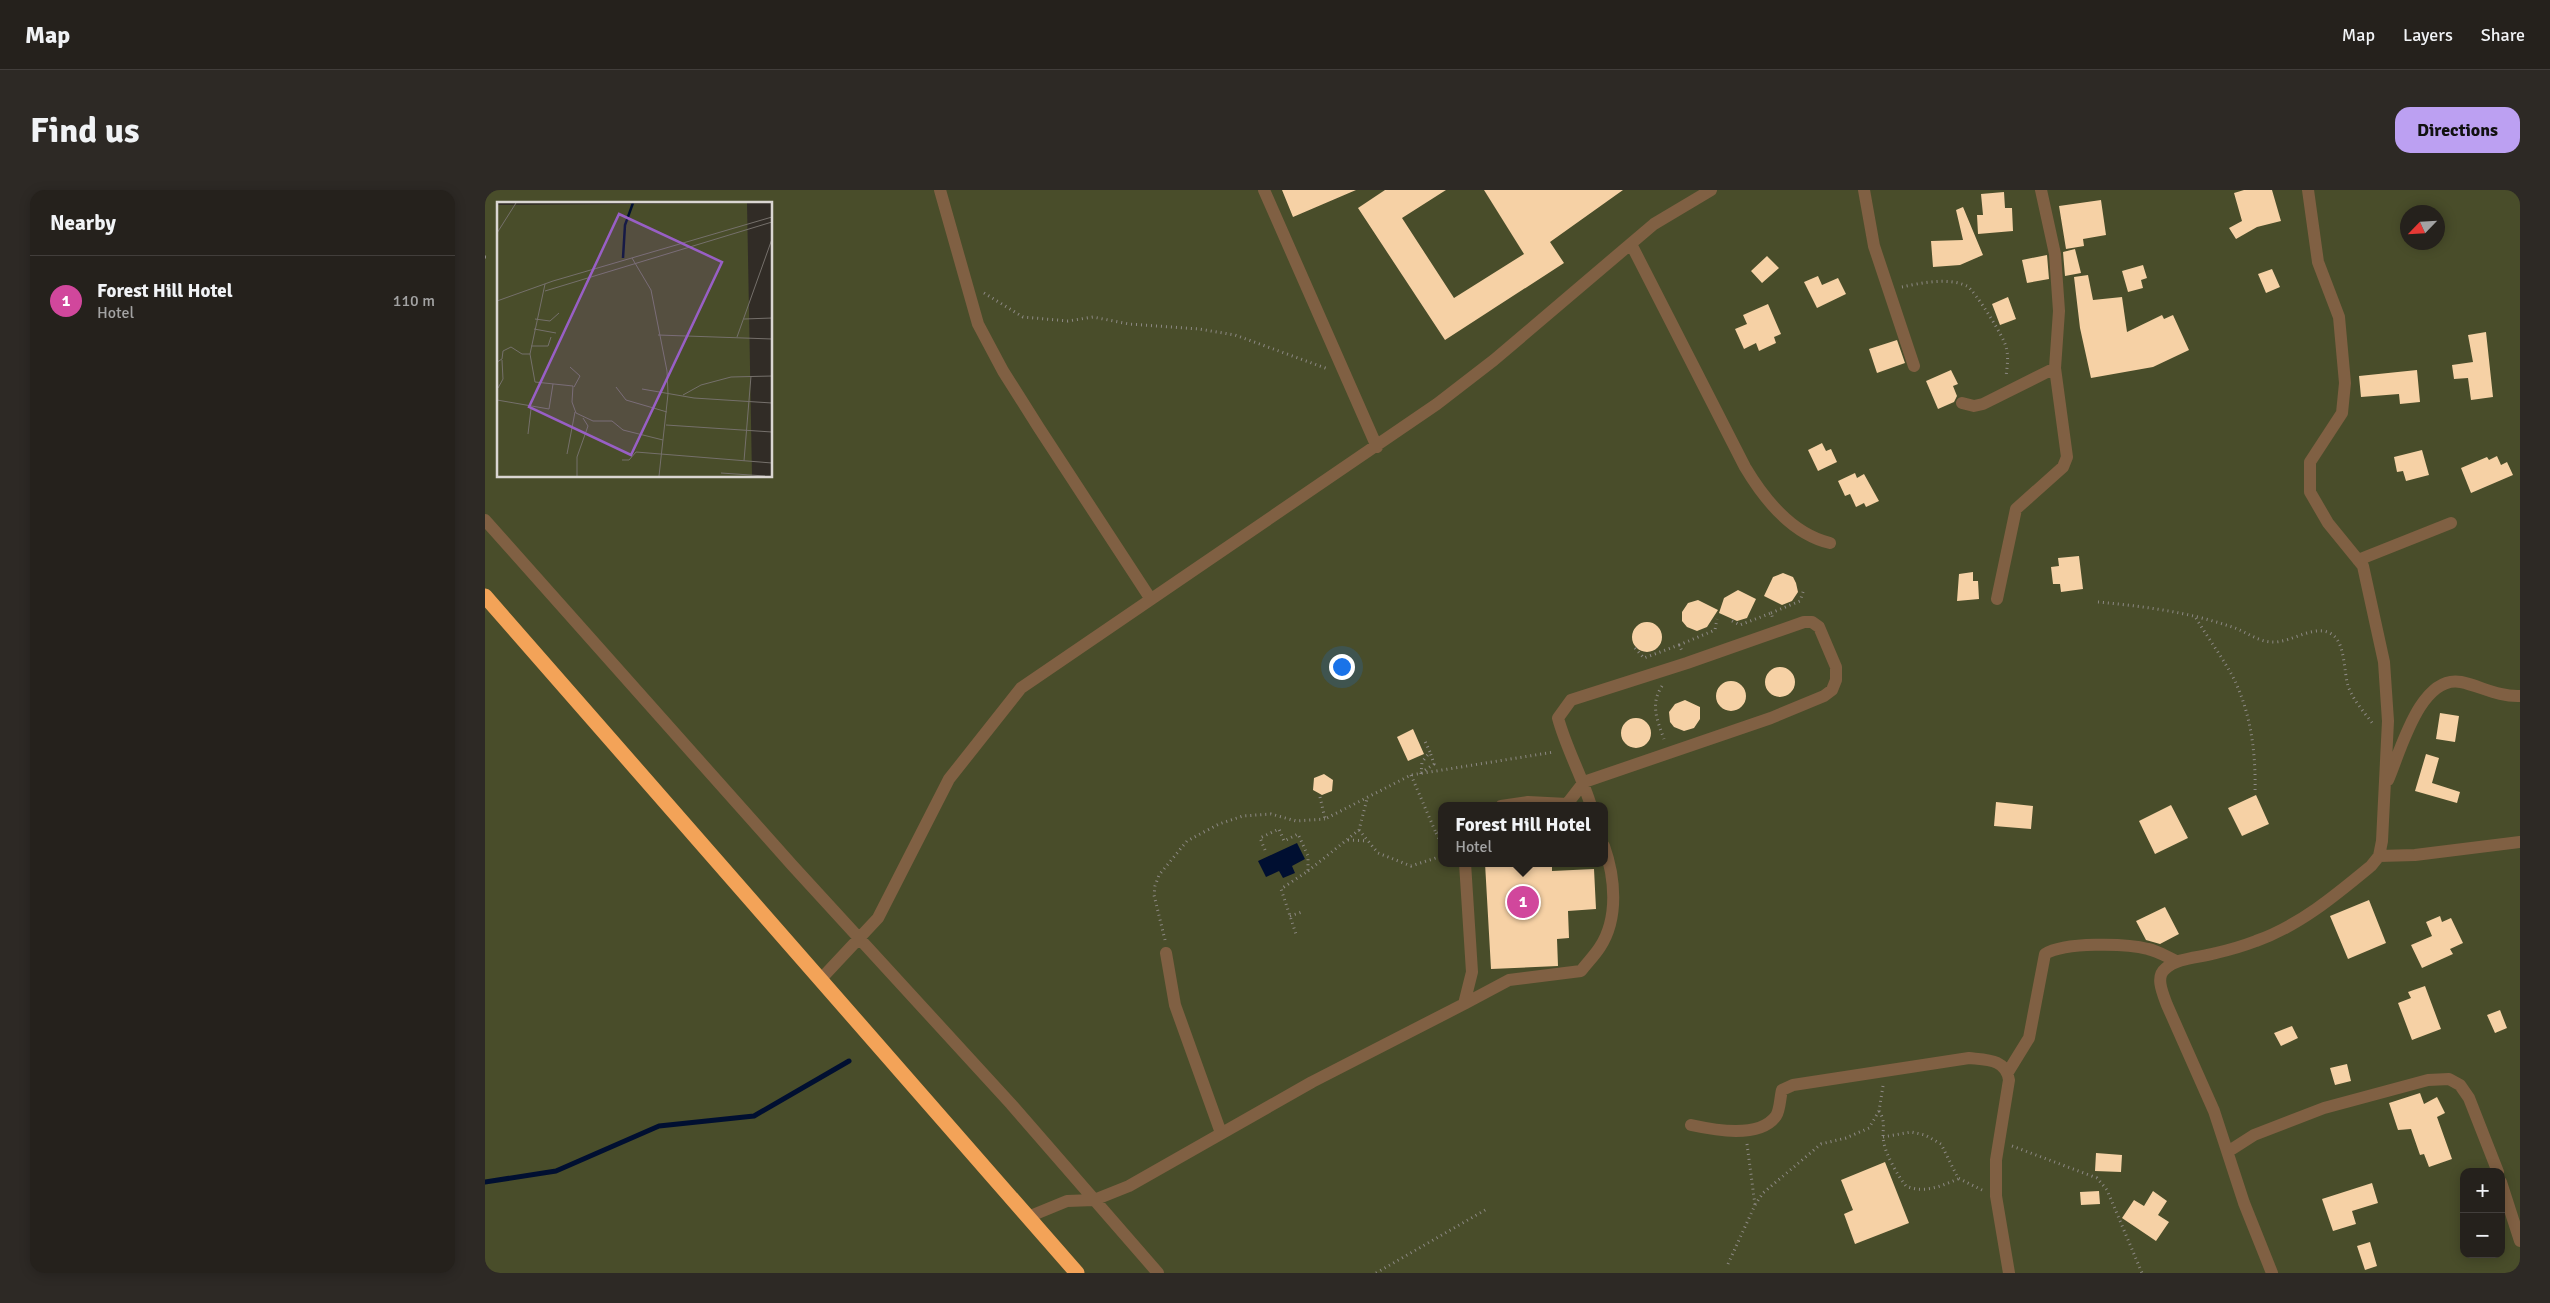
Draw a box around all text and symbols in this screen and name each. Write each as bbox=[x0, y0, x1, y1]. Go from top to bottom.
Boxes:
text: Map bbox=[25, 20, 70, 50]
text: Map bbox=[2342, 24, 2375, 46]
text: Layers bbox=[2403, 24, 2453, 46]
text: Share bbox=[2481, 24, 2525, 46]
button: Directions bbox=[2395, 107, 2520, 153]
text: Find us bbox=[30, 109, 140, 152]
inset map bbox=[497, 202, 773, 478]
north arrow bbox=[2400, 205, 2445, 250]
text: Nearby bbox=[50, 210, 116, 236]
text: Forest Hill Hotel bbox=[97, 279, 233, 303]
text: 1 bbox=[62, 291, 70, 311]
text: 110 m bbox=[393, 291, 435, 311]
text: Hotel bbox=[97, 303, 134, 323]
your location bbox=[1329, 654, 1355, 680]
popup bbox=[1438, 802, 1608, 867]
text: Forest Hill Hotel bbox=[1455, 813, 1591, 837]
text: Hotel bbox=[1455, 837, 1492, 857]
pin: 1 bbox=[1507, 883, 1539, 921]
map controls bbox=[2460, 1168, 2505, 1258]
button: + bbox=[2460, 1168, 2505, 1213]
button: − bbox=[2460, 1213, 2505, 1258]

